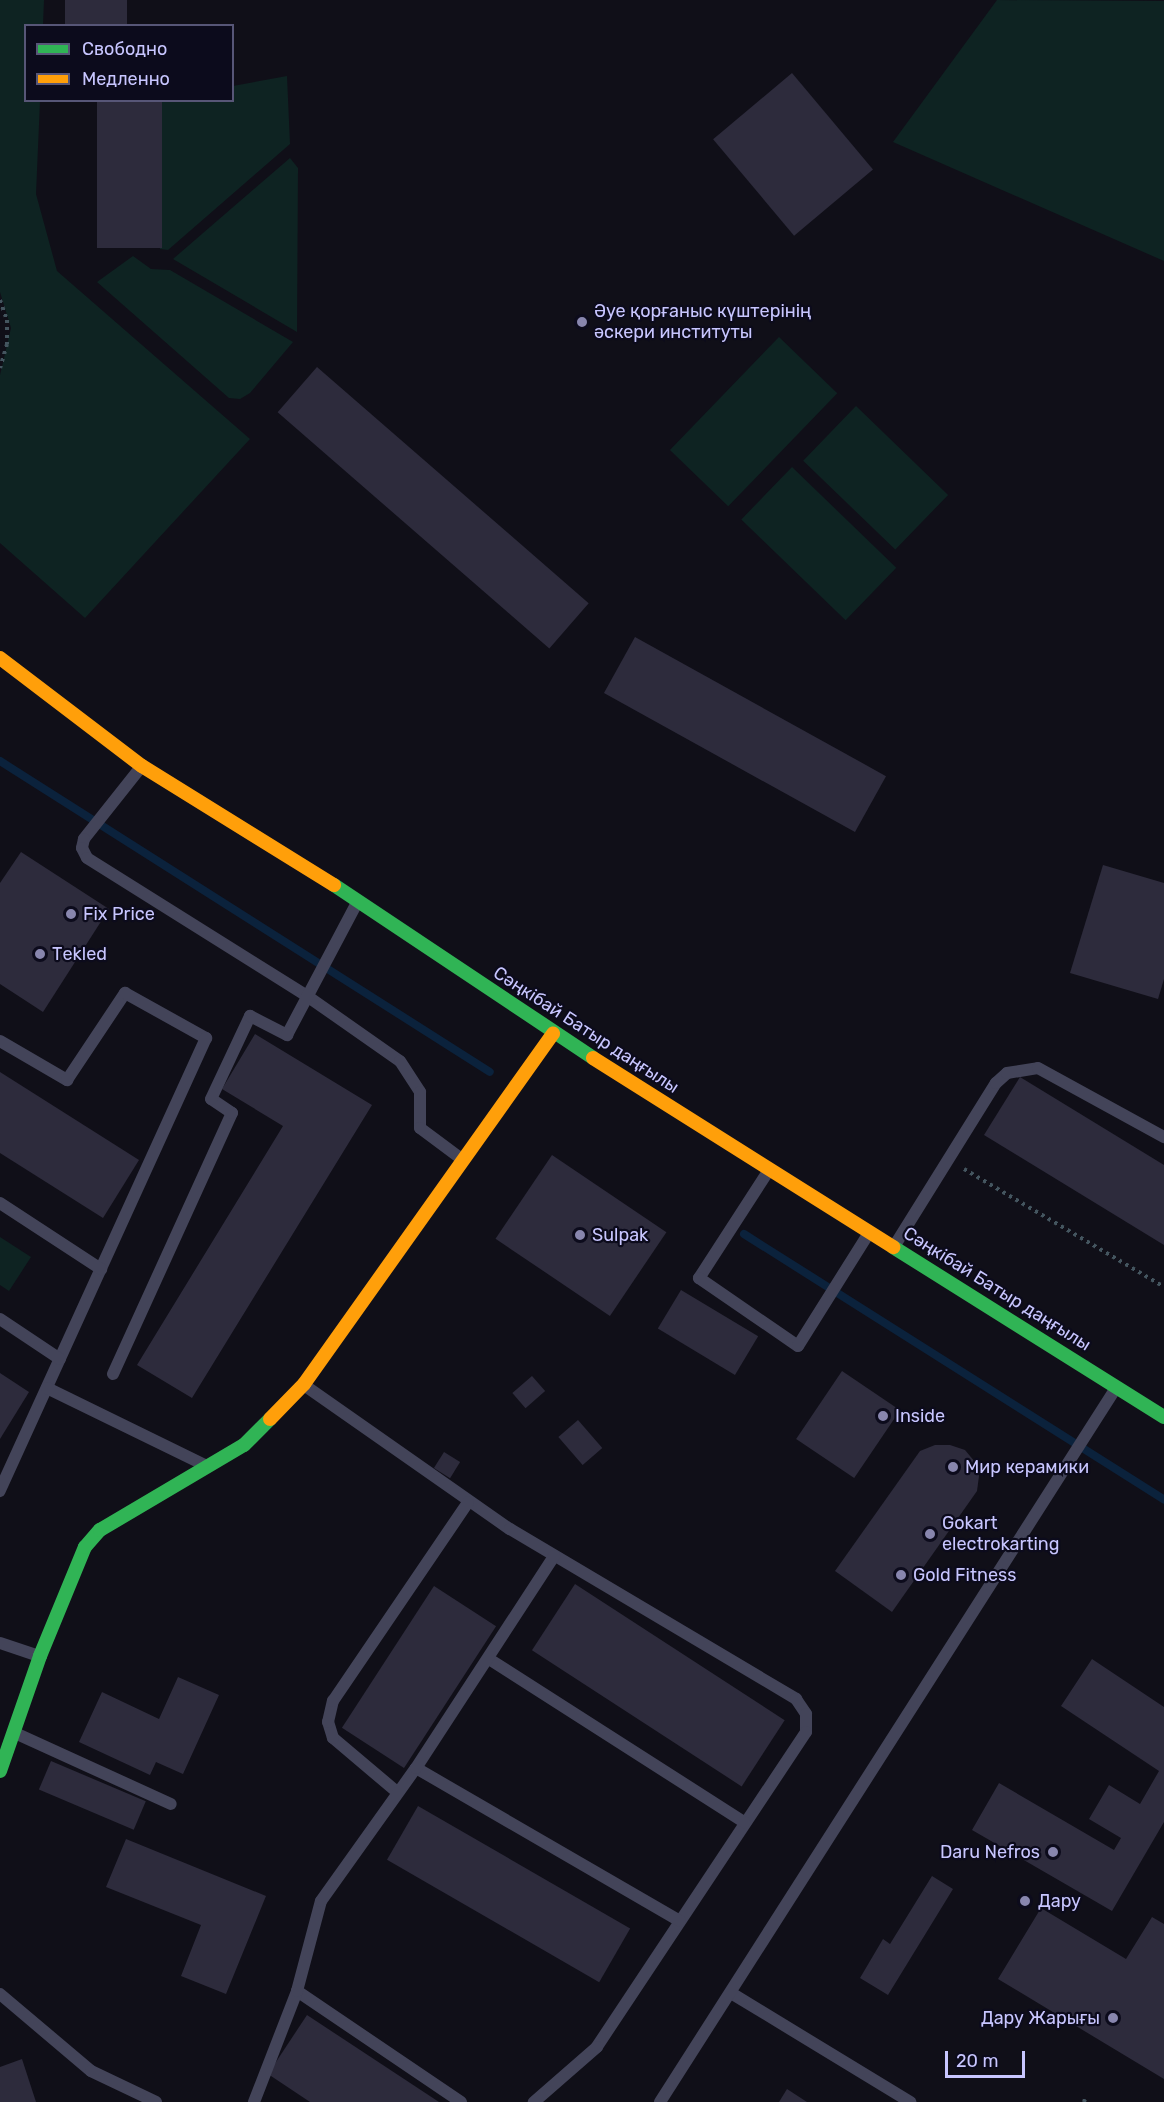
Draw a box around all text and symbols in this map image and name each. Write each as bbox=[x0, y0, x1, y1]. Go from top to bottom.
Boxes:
legend bbox=[24, 24, 234, 102]
text: Свободно bbox=[82, 38, 167, 60]
text: Медленно bbox=[82, 68, 170, 90]
place label: Әуе қорғаныс күштерінің әскери институты bbox=[594, 301, 811, 344]
marker: Әуе қорғаныс күштерінің әскери институты bbox=[575, 315, 589, 329]
place label: Fix Price bbox=[83, 903, 155, 925]
marker: Fix Price bbox=[64, 907, 78, 921]
place label: Тekled bbox=[52, 943, 107, 965]
marker: Тekled bbox=[33, 947, 47, 961]
street label: Сәңкібай Батыр даңғылы bbox=[489, 962, 683, 1098]
street label: Сәңкібай Батыр даңғылы bbox=[899, 1222, 1095, 1356]
place label: Sulpak bbox=[592, 1224, 648, 1246]
marker: Sulpak bbox=[573, 1228, 587, 1242]
place label: Inside bbox=[895, 1405, 945, 1427]
marker: Inside bbox=[876, 1409, 890, 1423]
place label: Мир керамики bbox=[965, 1456, 1089, 1478]
marker: Мир керамики bbox=[946, 1460, 960, 1474]
place label: Gokart electrokarting bbox=[942, 1513, 1059, 1556]
marker: Gokart electrokarting bbox=[923, 1527, 937, 1541]
place label: Gold Fitness bbox=[913, 1564, 1016, 1586]
marker: Gold Fitness bbox=[894, 1568, 908, 1582]
place label: Daru Nefros bbox=[940, 1841, 1040, 1863]
marker: Daru Nefros bbox=[1044, 1843, 1062, 1861]
place label: Дару bbox=[1038, 1890, 1081, 1912]
marker: Дару bbox=[1016, 1892, 1034, 1910]
place label: Дару Жарығы bbox=[981, 2007, 1100, 2029]
marker: Дару Жарығы bbox=[1104, 2009, 1122, 2027]
scale bar bbox=[948, 2039, 1028, 2077]
text: 20 m bbox=[956, 2050, 998, 2072]

